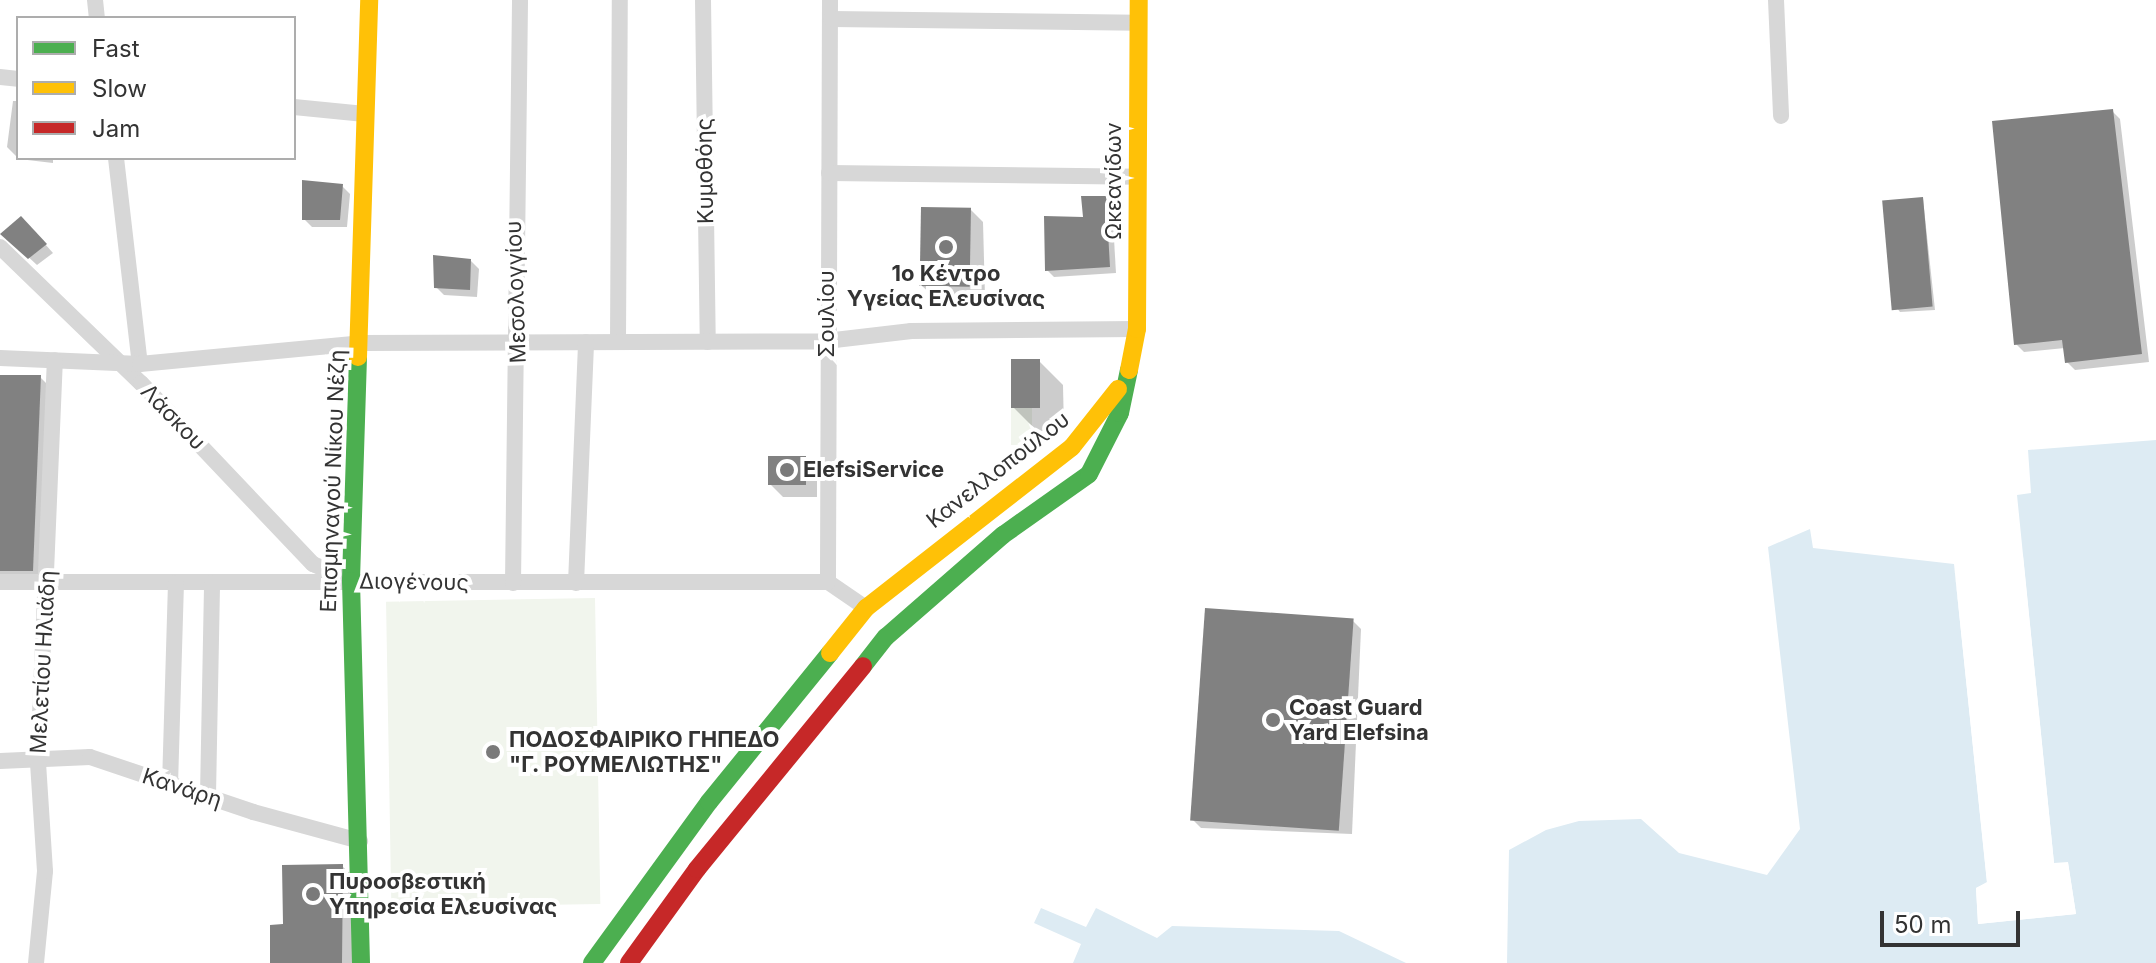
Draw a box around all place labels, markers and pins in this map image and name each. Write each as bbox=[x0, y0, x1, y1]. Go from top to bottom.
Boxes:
marker: 1ο Κέντρο Υγείας Ελευσίνας bbox=[937, 238, 955, 256]
place label: 1ο Κέντρο Υγείας Ελευσίνας bbox=[847, 260, 1045, 312]
place label: ElefsiService bbox=[803, 457, 944, 483]
marker: ElefsiService bbox=[778, 461, 796, 479]
place label: Coast Guard Yard Elefsina bbox=[1289, 694, 1429, 746]
marker: Coast Guard Yard Elefsina bbox=[1264, 711, 1282, 729]
place label: ΠΟΔΟΣΦΑΙΡΙΚΟ ΓΗΠΕΔΟ "Γ. ΡΟΥΜΕΛΙΩΤΗΣ" bbox=[509, 726, 779, 778]
marker: ΠΟΔΟΣΦΑΙΡΙΚΟ ΓΗΠΕΔΟ "Γ. ΡΟΥΜΕΛΙΩΤΗΣ" bbox=[484, 743, 502, 761]
place label: Πυροσβεστική Υπηρεσία Ελευσίνας bbox=[329, 868, 557, 920]
marker: Πυροσβεστική Υπηρεσία Ελευσίνας bbox=[304, 885, 322, 903]

